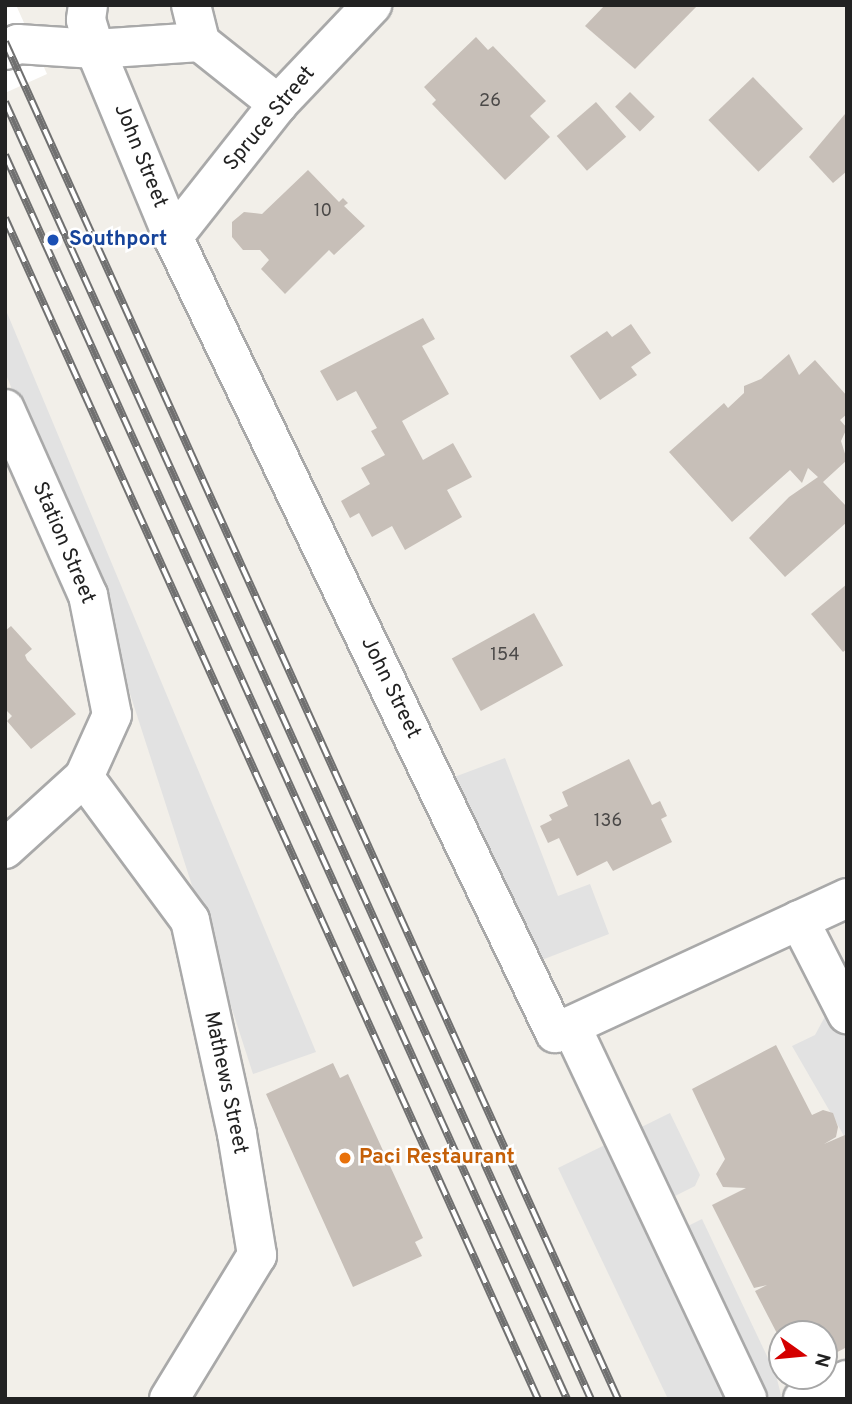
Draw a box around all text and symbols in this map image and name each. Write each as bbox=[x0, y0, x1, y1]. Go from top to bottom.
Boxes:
street label: Spruce Street bbox=[219, 62, 321, 176]
house number: 26 bbox=[479, 91, 501, 113]
street label: John Street bbox=[108, 100, 172, 212]
house number: 10 bbox=[314, 201, 332, 223]
place label: Southport bbox=[69, 227, 167, 253]
marker: Southport bbox=[43, 230, 63, 250]
street label: Station Street bbox=[26, 478, 100, 608]
street label: John Street bbox=[355, 633, 425, 743]
house number: 154 bbox=[490, 645, 520, 667]
house number: 136 bbox=[594, 811, 622, 833]
street label: Mathews Street bbox=[198, 1009, 252, 1157]
place label: Paci Restaurant bbox=[359, 1145, 515, 1171]
marker: Paci Restaurant bbox=[337, 1150, 353, 1166]
north arrow bbox=[768, 1320, 838, 1390]
text: N bbox=[808, 1350, 835, 1370]

